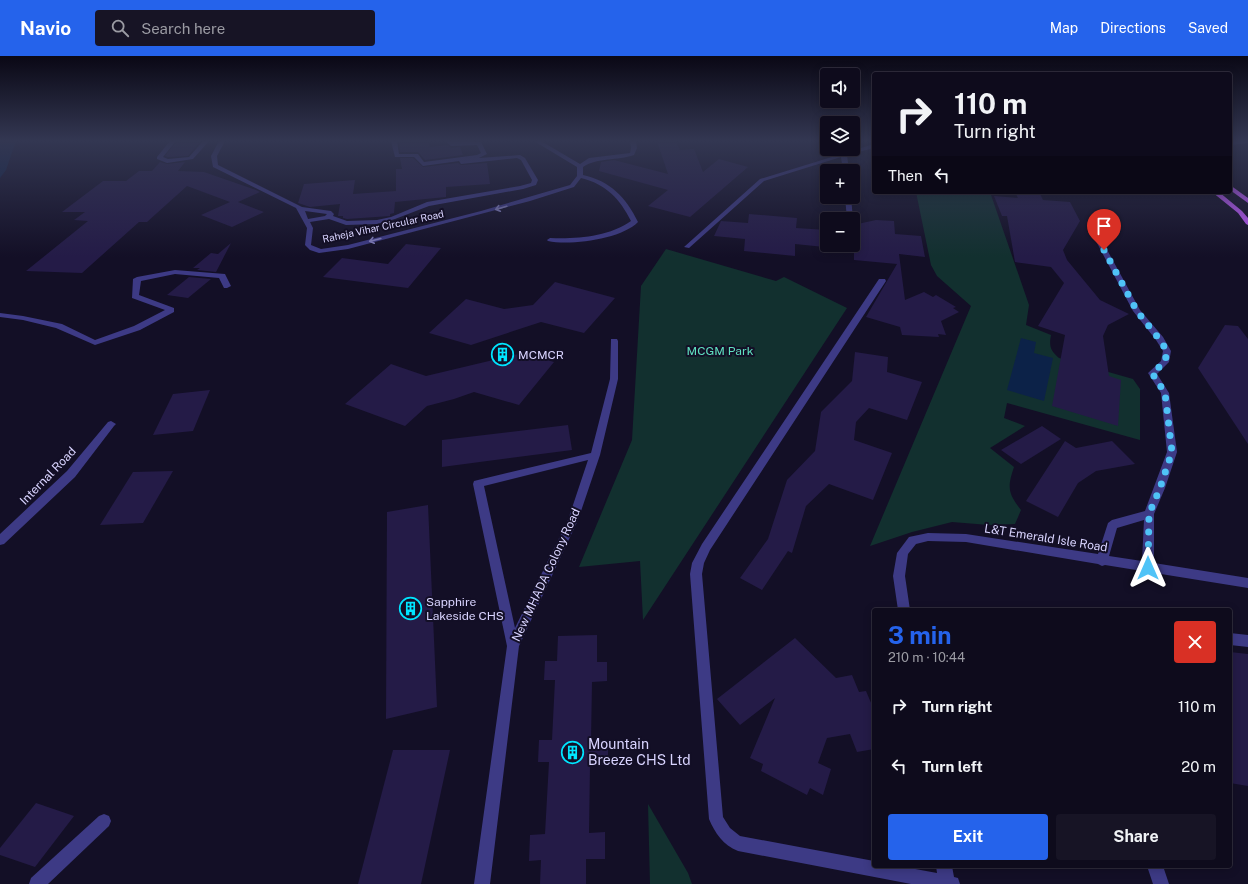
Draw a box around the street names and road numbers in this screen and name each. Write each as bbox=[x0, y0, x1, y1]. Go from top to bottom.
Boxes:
street label: Raheja Vihar Circular Road bbox=[321, 207, 445, 245]
street label: Internal Road bbox=[17, 444, 79, 508]
street label: New MHADA Colony Road bbox=[509, 506, 583, 644]
street label: L&T Emerald Isle Road bbox=[983, 521, 1109, 555]

